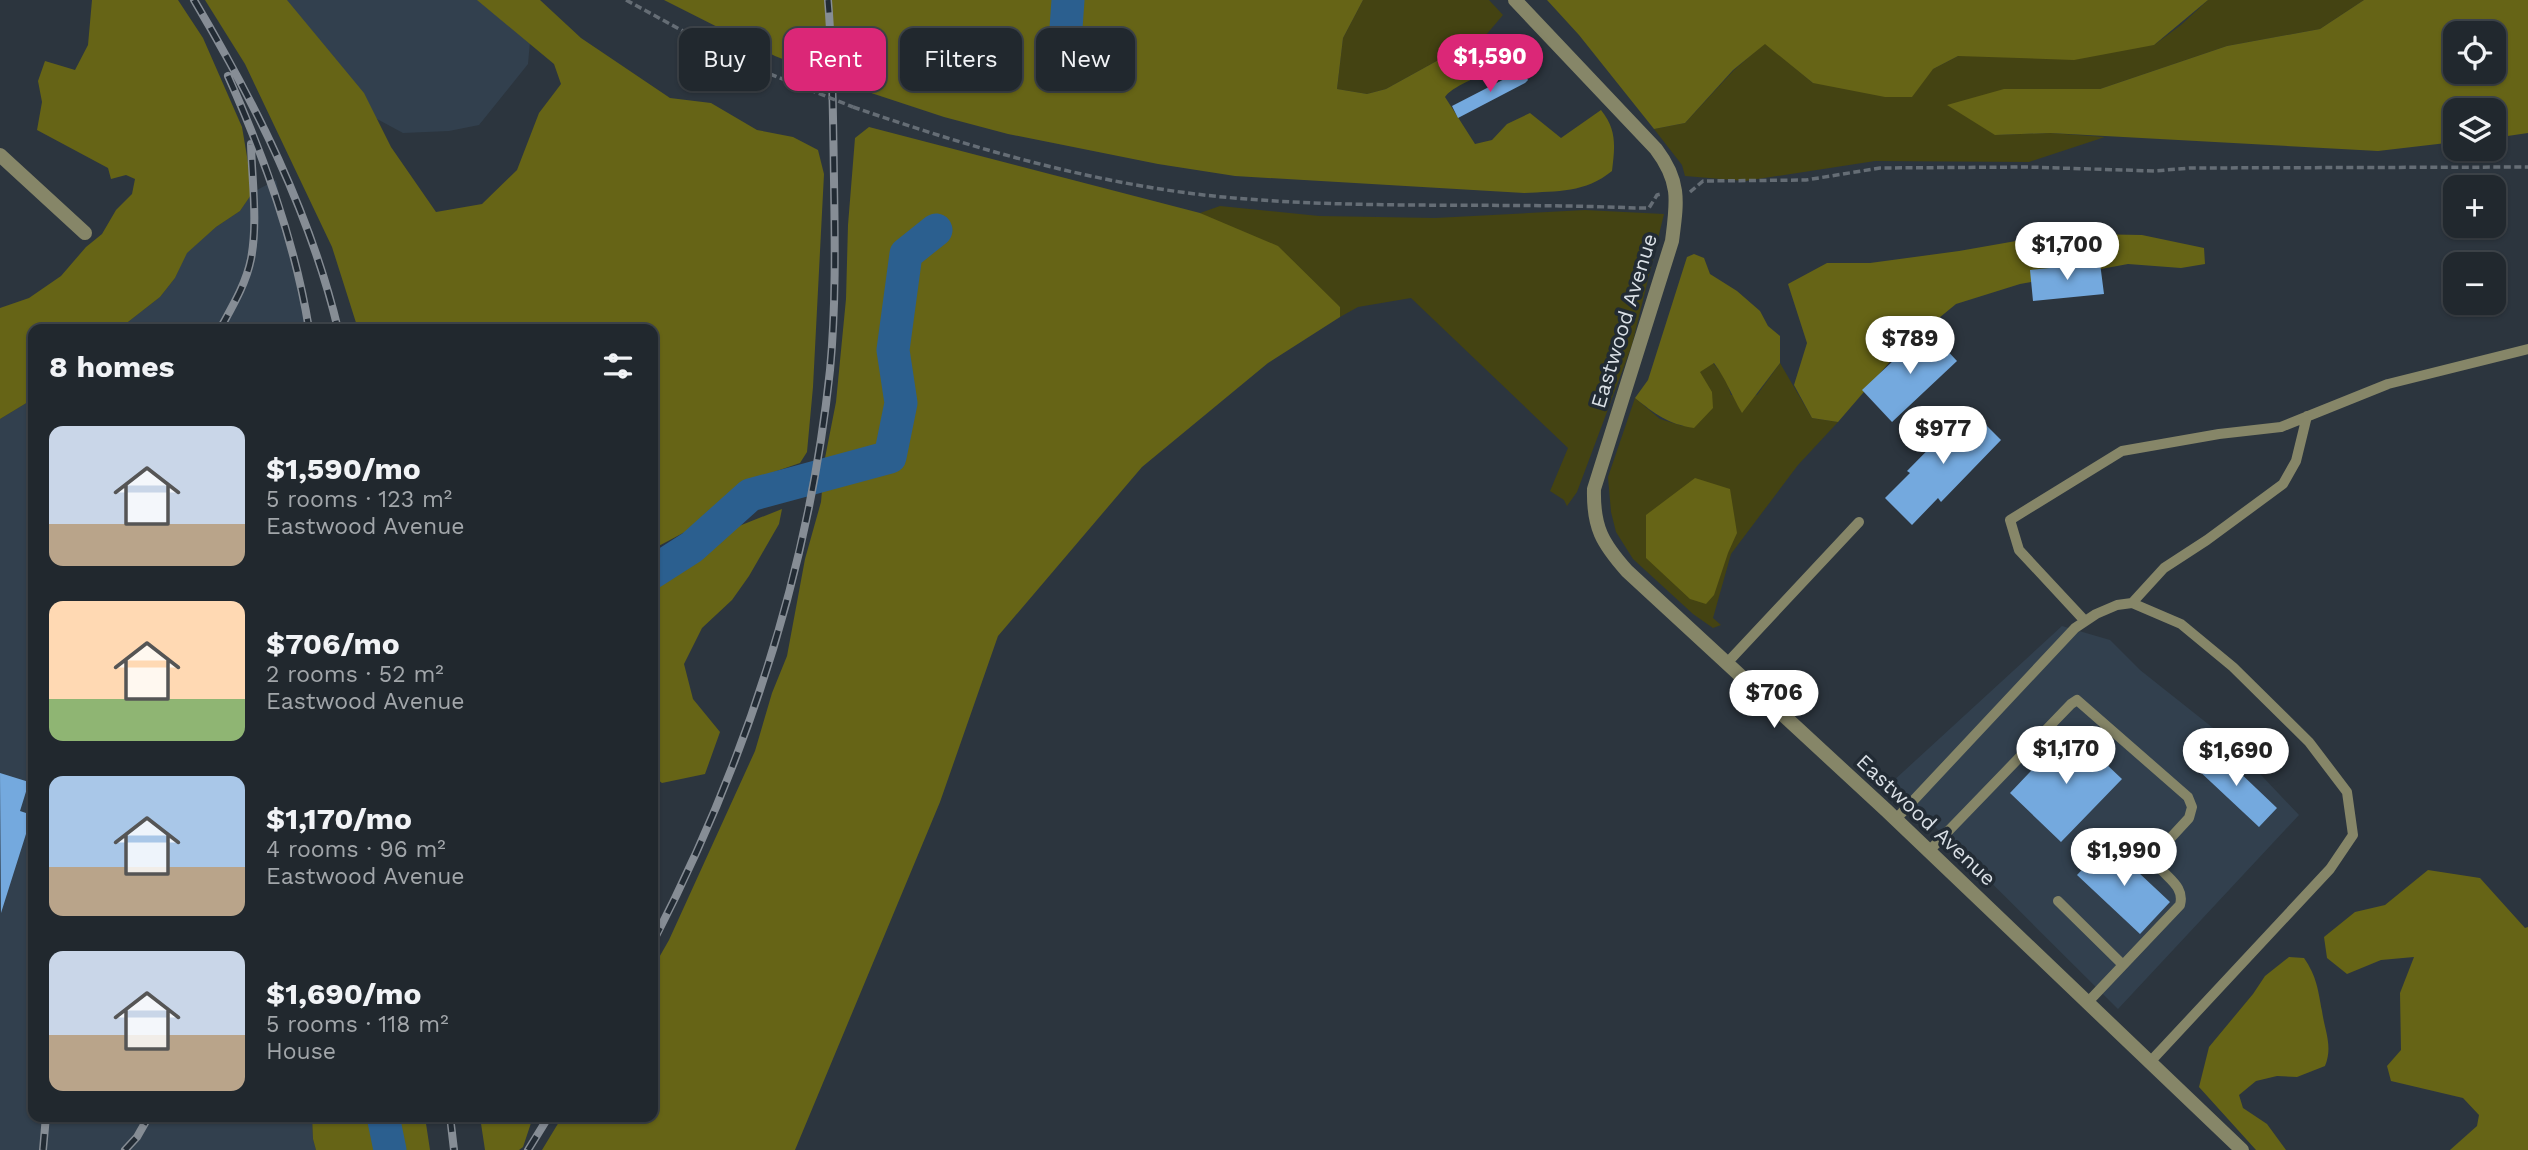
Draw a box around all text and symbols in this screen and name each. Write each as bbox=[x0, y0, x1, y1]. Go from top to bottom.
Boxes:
map controls bbox=[2443, 21, 2506, 315]
button: locate bbox=[2443, 21, 2506, 84]
chip: Buy bbox=[679, 28, 770, 91]
chip: Rent bbox=[784, 28, 886, 91]
chip: Filters bbox=[900, 28, 1022, 91]
chip: New bbox=[1036, 28, 1135, 91]
pin: $1,590 bbox=[1433, 34, 1547, 94]
text: $1,590 bbox=[1453, 43, 1527, 70]
button: layers bbox=[2443, 98, 2506, 161]
button: + bbox=[2443, 175, 2506, 238]
pin: $1,700 bbox=[2010, 222, 2124, 282]
street label: Eastwood Avenue bbox=[1585, 230, 1662, 411]
text: $1,700 bbox=[2031, 231, 2103, 258]
button: − bbox=[2443, 252, 2506, 315]
pin: $789 bbox=[1869, 316, 1951, 376]
text: $789 bbox=[1882, 325, 1938, 352]
icon: filters bbox=[599, 347, 637, 385]
text: 8 homes bbox=[49, 349, 175, 384]
pin: $977 bbox=[1902, 406, 1984, 466]
text: $977 bbox=[1915, 415, 1971, 442]
text: $1,590/mo bbox=[266, 451, 421, 486]
icon: home bbox=[105, 454, 189, 538]
text: 5 rooms · 123 m² bbox=[266, 486, 452, 513]
text: Eastwood Avenue bbox=[266, 513, 465, 540]
text: $706/mo bbox=[266, 626, 400, 661]
icon: home bbox=[105, 629, 189, 713]
text: 2 rooms · 52 m² bbox=[266, 661, 444, 688]
pin: $706 bbox=[1733, 670, 1815, 730]
text: $706 bbox=[1745, 679, 1803, 706]
text: Eastwood Avenue bbox=[266, 688, 465, 715]
pin: $1,170 bbox=[2009, 726, 2123, 786]
pin: $1,690 bbox=[2179, 728, 2293, 788]
text: $1,170 bbox=[2032, 735, 2100, 762]
text: $1,690 bbox=[2199, 737, 2273, 764]
street label: Eastwood Avenue bbox=[1852, 749, 2001, 891]
text: $1,170/mo bbox=[266, 801, 412, 836]
icon: home bbox=[105, 804, 189, 888]
pin: $1,990 bbox=[2067, 828, 2181, 888]
text: 4 rooms · 96 m² bbox=[266, 836, 446, 863]
text: $1,990 bbox=[2087, 837, 2161, 864]
text: Eastwood Avenue bbox=[266, 863, 465, 890]
text: $1,690/mo bbox=[266, 976, 421, 1011]
icon: home bbox=[105, 979, 189, 1063]
text: 5 rooms · 118 m² bbox=[266, 1011, 449, 1038]
text: House bbox=[266, 1038, 336, 1065]

